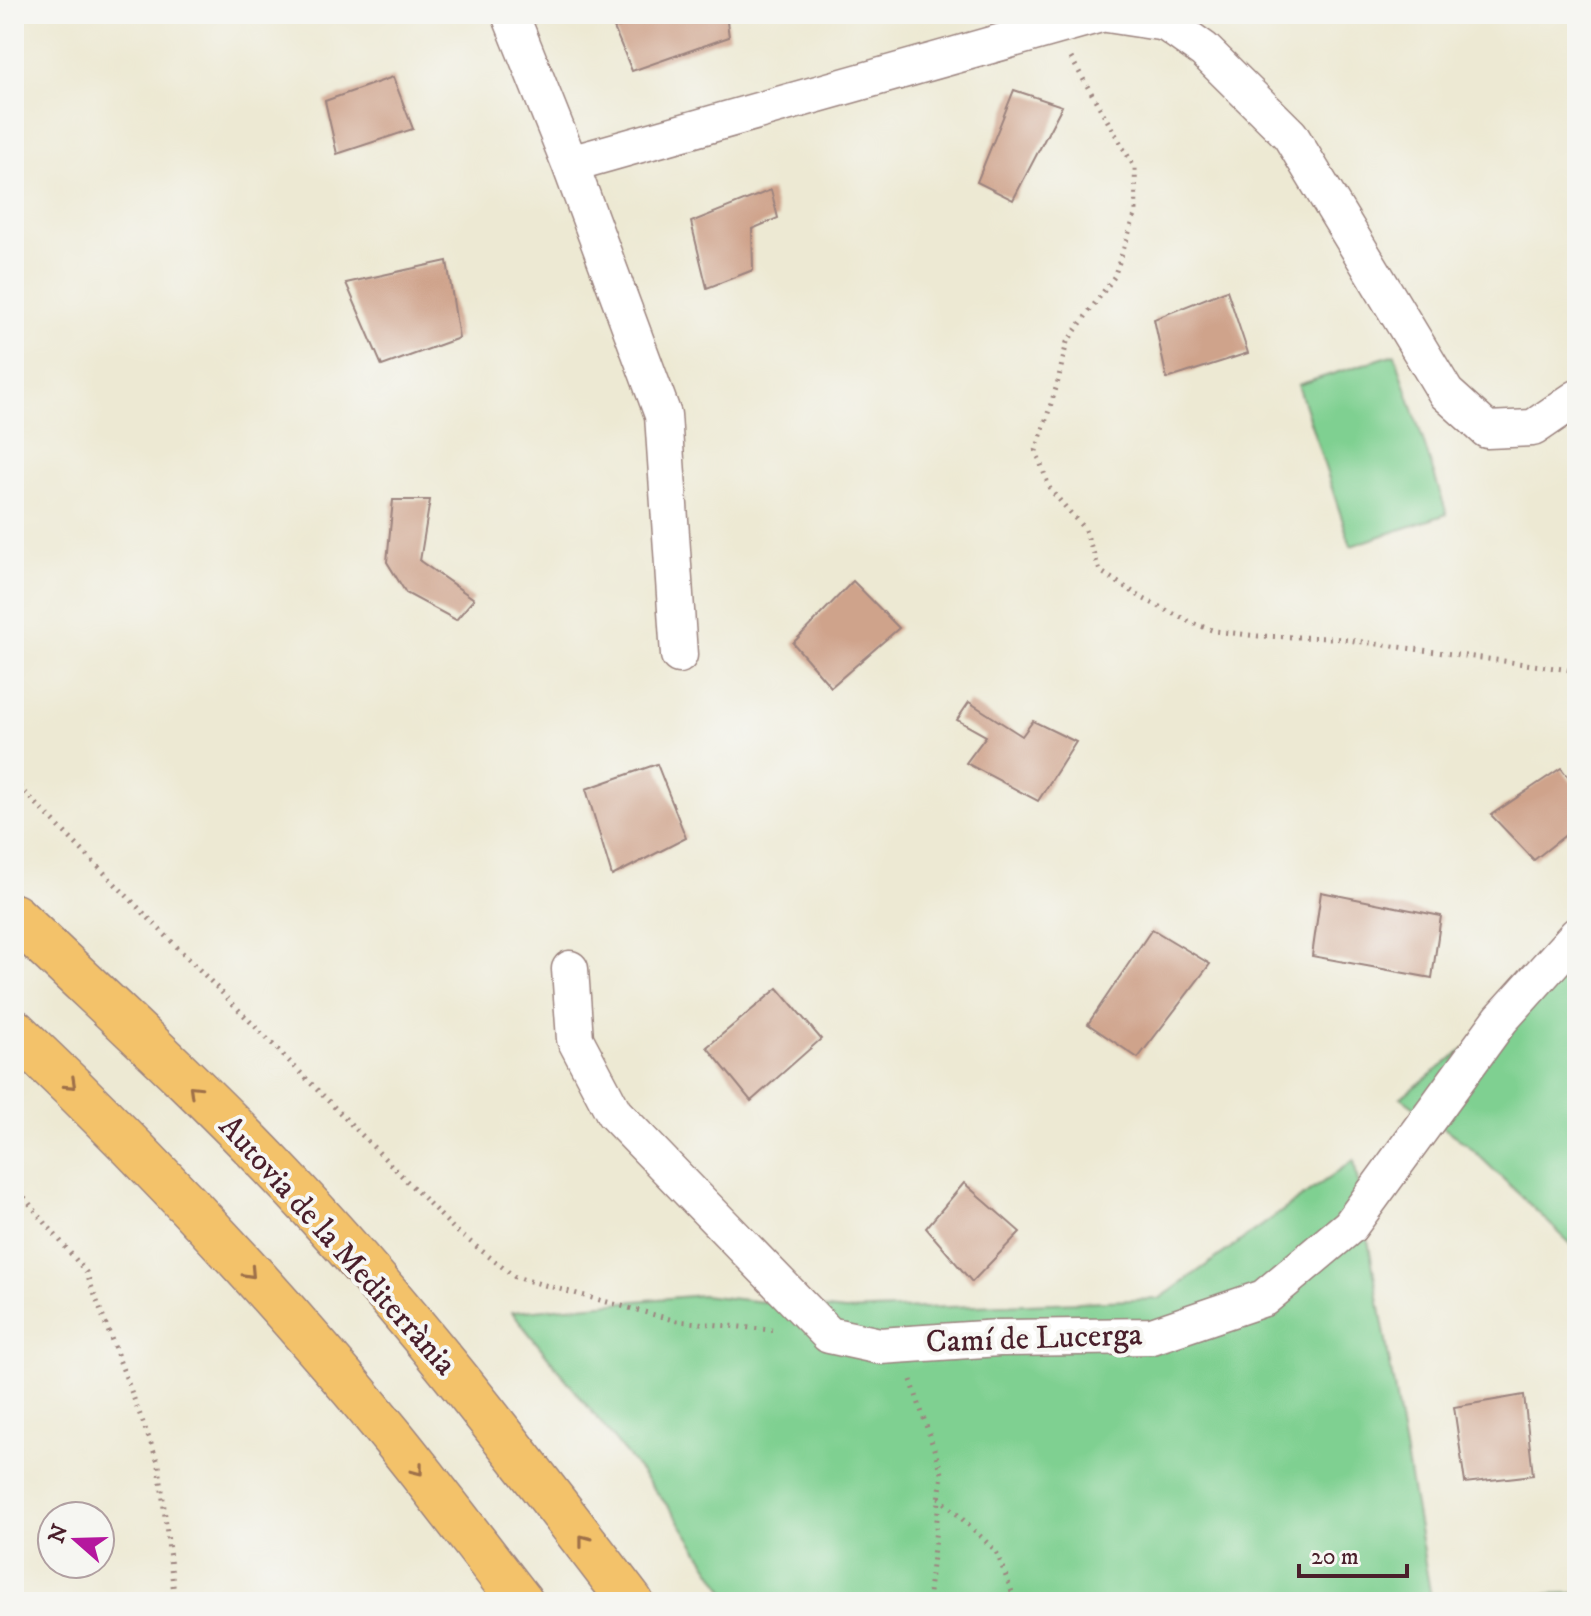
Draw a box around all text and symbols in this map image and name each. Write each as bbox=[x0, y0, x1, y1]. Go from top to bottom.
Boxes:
one-way arrow bbox=[62, 1075, 76, 1090]
one-way arrow bbox=[189, 1085, 203, 1099]
street label: Autovia de la Mediterrània bbox=[210, 1108, 465, 1385]
one-way arrow bbox=[240, 1263, 254, 1278]
street label: Camí de Lucerga bbox=[925, 1315, 1143, 1363]
one-way arrow bbox=[409, 1462, 423, 1476]
north arrow bbox=[36, 1500, 116, 1580]
text: N bbox=[43, 1521, 74, 1547]
scale bar bbox=[1299, 1528, 1407, 1578]
one-way arrow bbox=[579, 1534, 593, 1549]
text: 20 m bbox=[1311, 1542, 1359, 1572]

